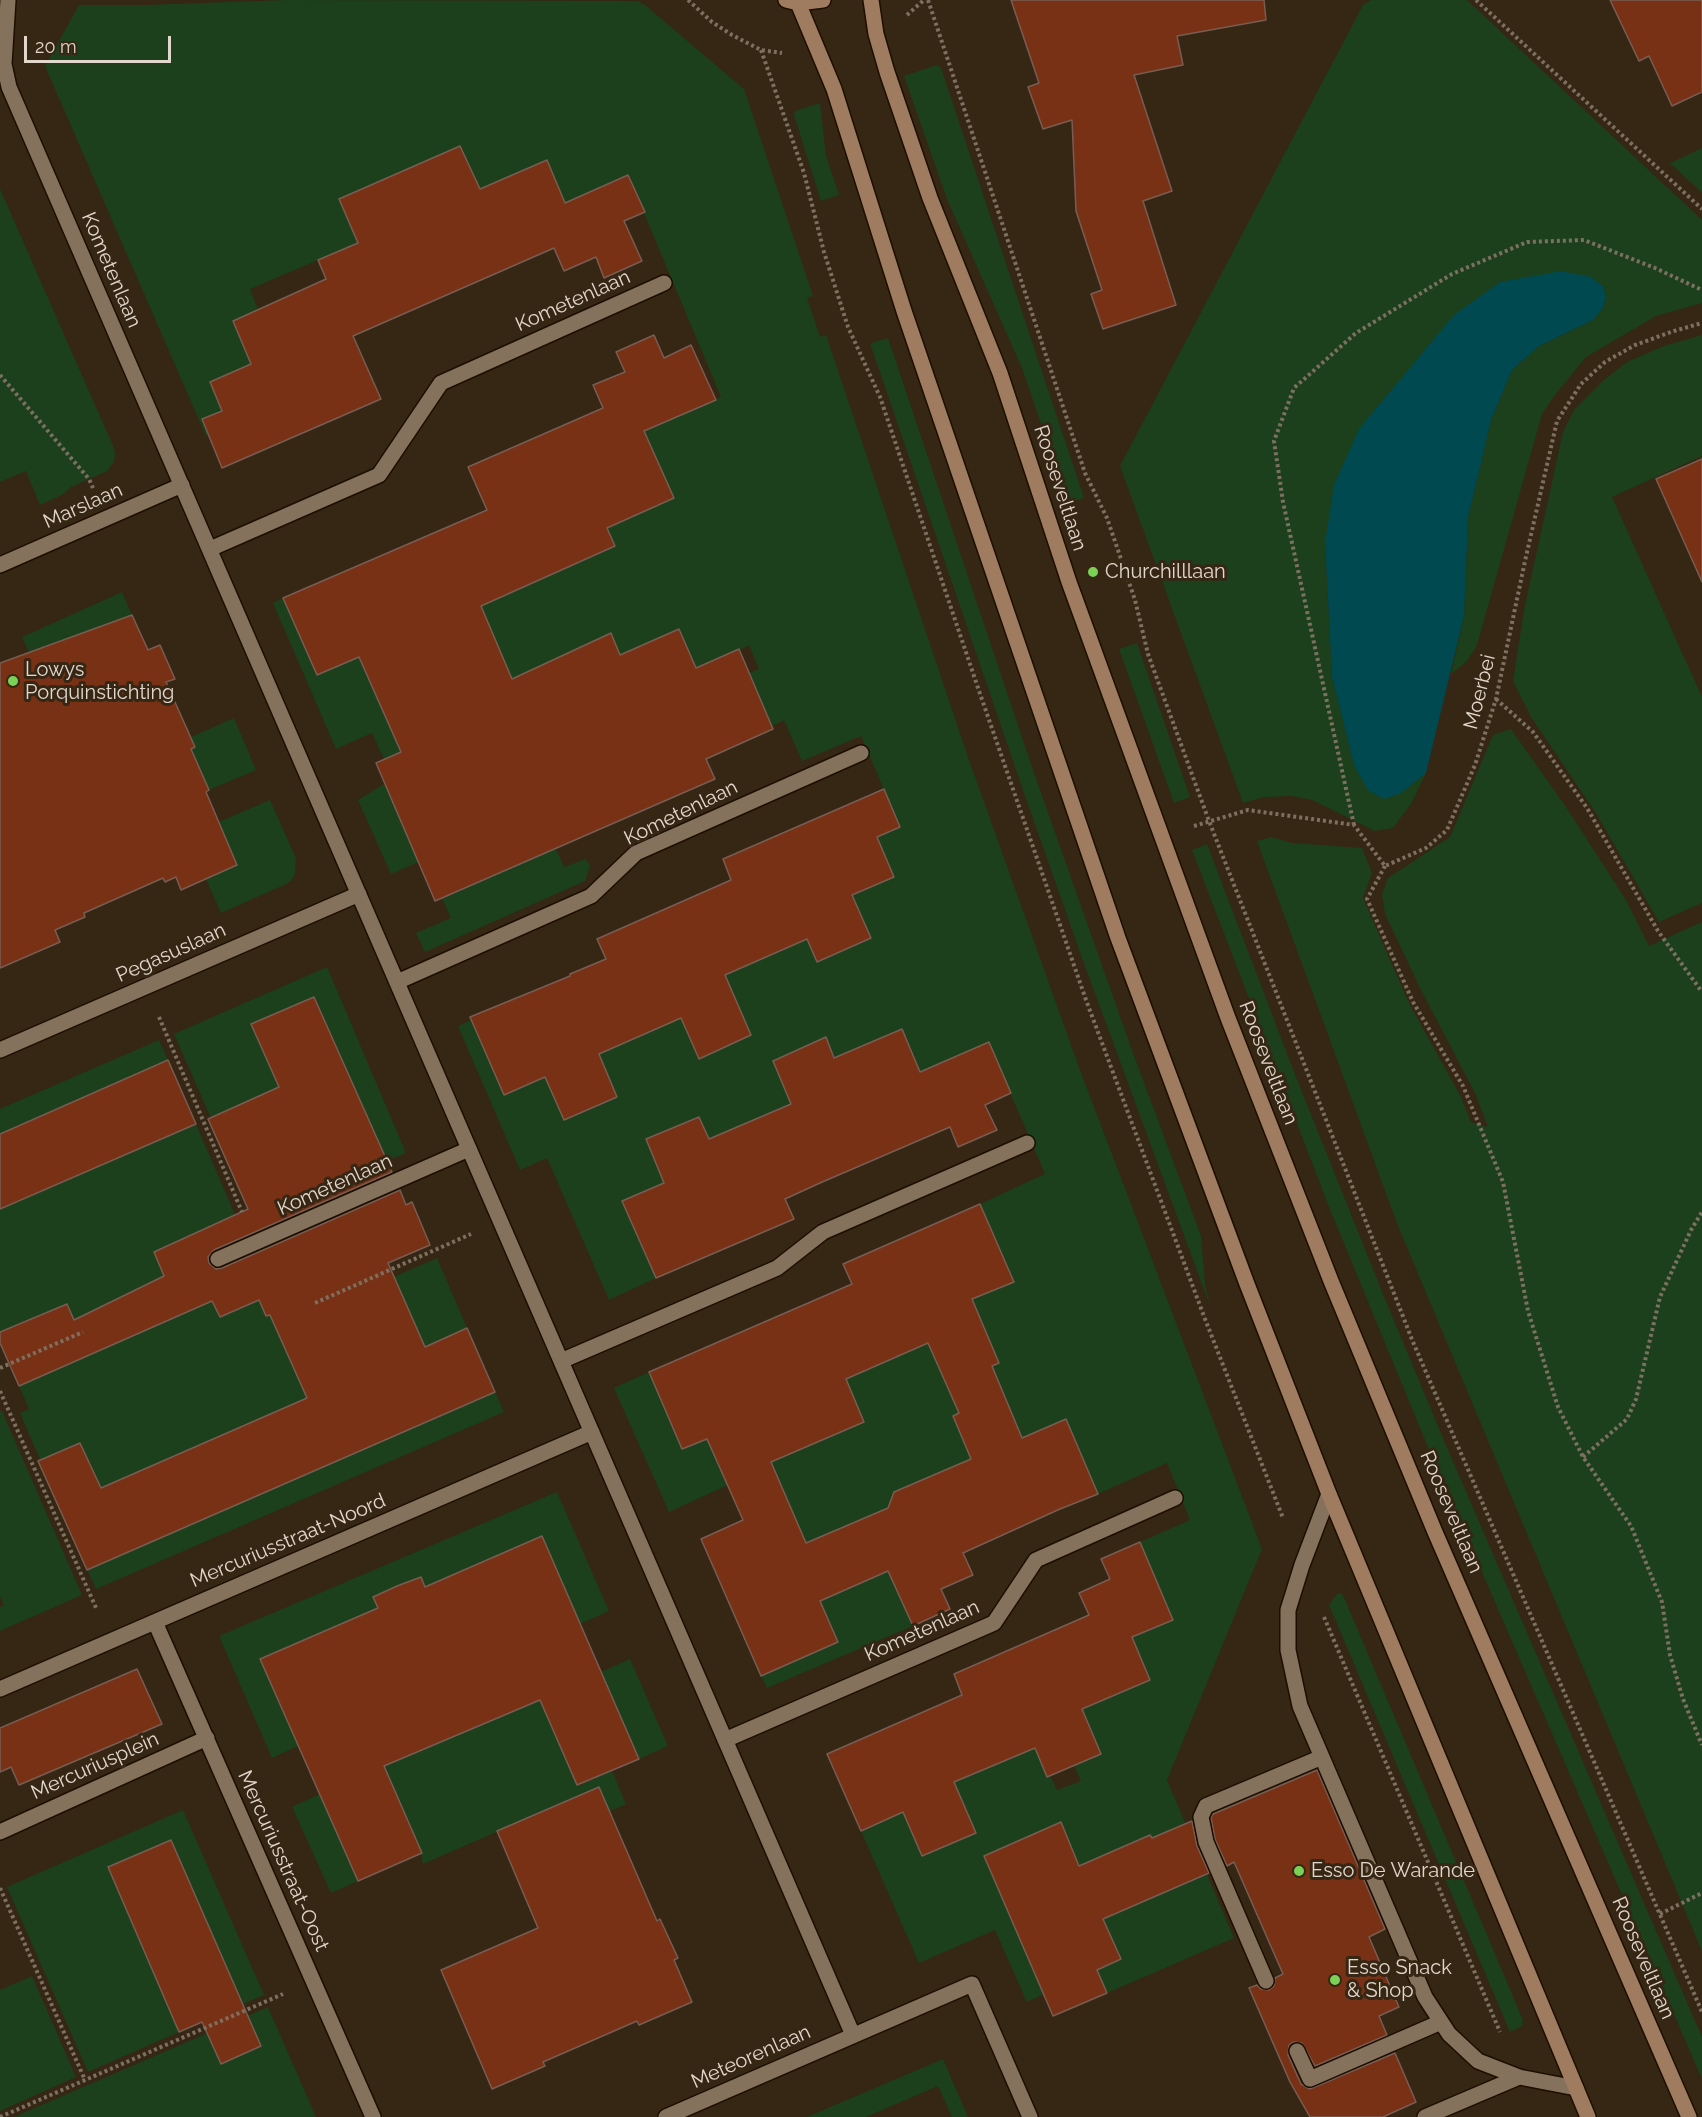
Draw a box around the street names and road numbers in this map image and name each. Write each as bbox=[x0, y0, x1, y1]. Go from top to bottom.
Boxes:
street label: Kometenlaan bbox=[76, 209, 146, 331]
street label: Kometenlaan bbox=[512, 265, 634, 337]
street label: Rooseveltlaan bbox=[1028, 422, 1092, 554]
street label: Marslaan bbox=[40, 478, 126, 534]
street label: Moerbei bbox=[1459, 652, 1501, 732]
street label: Kometenlaan bbox=[620, 775, 742, 851]
street label: Pegasuslaan bbox=[113, 918, 229, 988]
street label: Rooseveltlaan bbox=[1233, 998, 1303, 1128]
street label: Kometenlaan bbox=[274, 1149, 396, 1221]
street label: Rooseveltlaan bbox=[1414, 1447, 1488, 1577]
street label: Mercuriusstraat-Noord bbox=[187, 1489, 389, 1593]
street label: Kometenlaan bbox=[861, 1595, 983, 1667]
street label: Mercuriusplein bbox=[27, 1727, 163, 1805]
street label: Mercuriusstraat-Oost bbox=[232, 1767, 334, 1955]
street label: Rooseveltlaan bbox=[1606, 1893, 1680, 2023]
street label: Meteorenlaan bbox=[688, 2020, 814, 2094]

